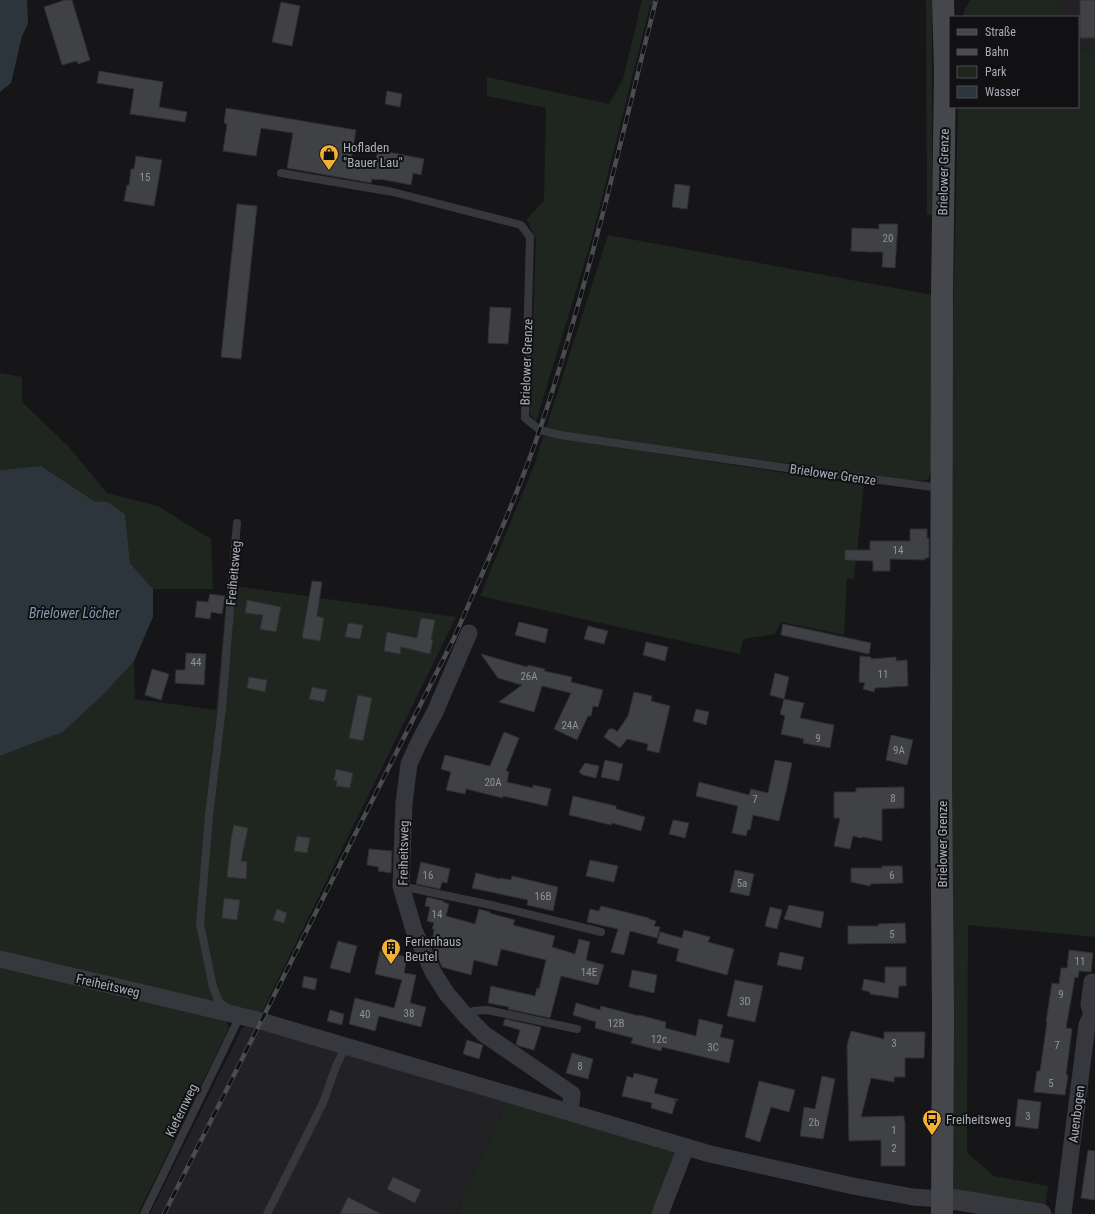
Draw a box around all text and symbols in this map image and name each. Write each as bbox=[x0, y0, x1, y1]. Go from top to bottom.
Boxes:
legend bbox=[949, 16, 1079, 108]
text: Straße bbox=[985, 25, 1016, 39]
text: Bahn bbox=[985, 45, 1009, 59]
text: Park bbox=[985, 65, 1007, 79]
text: Wasser bbox=[985, 85, 1020, 99]
street label: Brielower Grenze bbox=[935, 129, 952, 216]
place label: Hofladen "Bauer Lau" bbox=[343, 140, 403, 170]
shop icon: Hofladen "Bauer Lau" bbox=[318, 143, 340, 171]
house number: 15 bbox=[140, 171, 150, 184]
house number: 20 bbox=[883, 232, 893, 245]
street label: Brielower Grenze bbox=[517, 318, 536, 406]
street label: Brielower Grenze bbox=[789, 461, 877, 488]
street label: Freiheitsweg bbox=[223, 540, 244, 606]
house number: 14 bbox=[893, 544, 904, 557]
water label: Brielower Löcher bbox=[29, 605, 120, 621]
house number: 44 bbox=[191, 656, 202, 669]
house number: 11 bbox=[878, 668, 888, 681]
house number: 26A bbox=[520, 670, 538, 683]
house number: 24A bbox=[561, 719, 579, 732]
house number: 9 bbox=[815, 732, 821, 745]
house number: 9A bbox=[893, 744, 906, 757]
house number: 20A bbox=[484, 776, 502, 789]
house number: 8 bbox=[890, 792, 896, 805]
house number: 7 bbox=[752, 793, 758, 806]
street label: Brielower Grenze bbox=[935, 801, 950, 887]
street label: Freiheitsweg bbox=[395, 820, 412, 886]
house number: 16 bbox=[423, 869, 433, 882]
house number: 6 bbox=[889, 869, 895, 882]
house number: 5a bbox=[737, 877, 747, 890]
house number: 16B bbox=[535, 890, 551, 903]
house number: 14 bbox=[432, 908, 443, 921]
house number: 5 bbox=[889, 928, 895, 941]
place label: Ferienhaus Beutel bbox=[405, 934, 461, 964]
building icon: Ferienhaus Beutel bbox=[380, 937, 402, 965]
house number: 11 bbox=[1075, 955, 1085, 968]
house number: 14E bbox=[581, 966, 598, 979]
street label: Freiheitsweg bbox=[74, 971, 141, 1000]
house number: 9 bbox=[1058, 988, 1064, 1001]
house number: 3D bbox=[739, 995, 751, 1008]
house number: 38 bbox=[404, 1007, 414, 1020]
house number: 40 bbox=[360, 1008, 370, 1021]
house number: 12B bbox=[608, 1017, 624, 1030]
house number: 12c bbox=[651, 1033, 667, 1046]
house number: 3 bbox=[891, 1037, 897, 1050]
house number: 7 bbox=[1054, 1039, 1060, 1052]
house number: 3C bbox=[707, 1041, 719, 1054]
house number: 8 bbox=[577, 1060, 583, 1073]
house number: 5 bbox=[1048, 1077, 1054, 1090]
street label: Kiefernweg bbox=[162, 1081, 201, 1139]
street label: Auenbogen bbox=[1066, 1084, 1087, 1144]
bus stop icon: Freiheitsweg bbox=[921, 1108, 943, 1136]
house number: 3 bbox=[1025, 1110, 1031, 1123]
place label: Freiheitsweg bbox=[946, 1112, 1011, 1127]
house number: 2b bbox=[809, 1116, 819, 1129]
house number: 1 bbox=[891, 1124, 897, 1137]
house number: 2 bbox=[891, 1142, 897, 1155]

